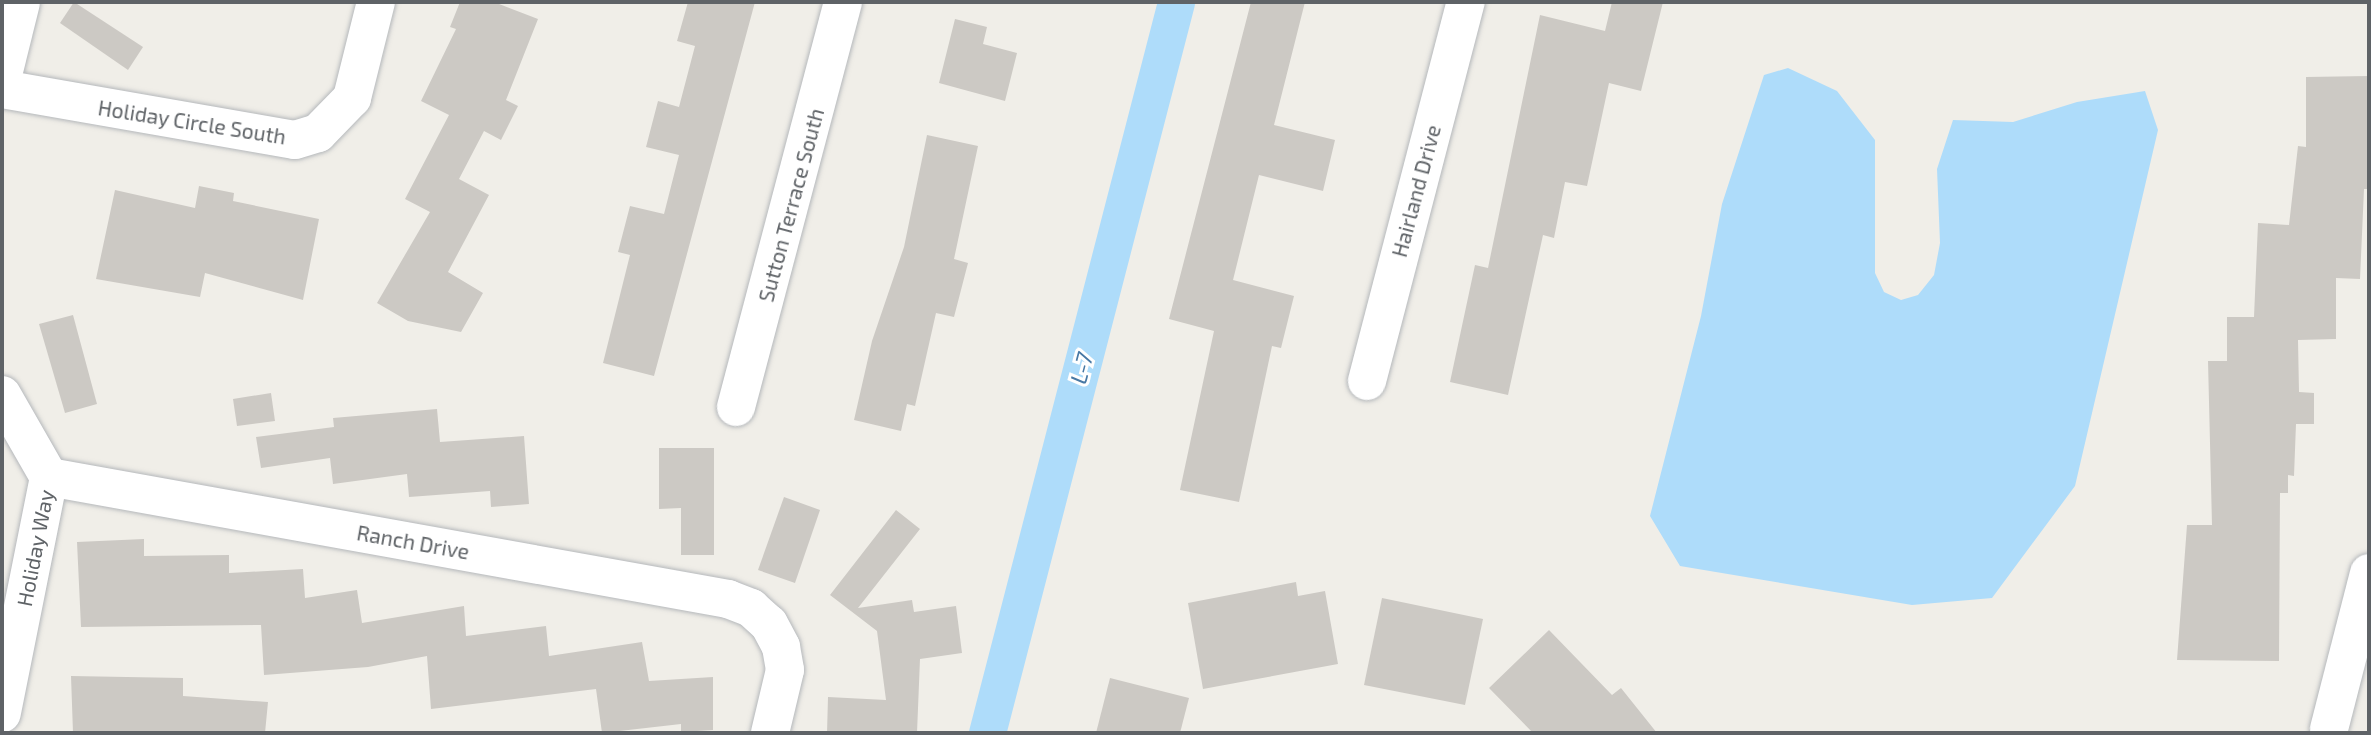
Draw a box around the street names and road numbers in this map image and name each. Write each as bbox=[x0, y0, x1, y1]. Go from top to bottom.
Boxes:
street label: Holiday Circle South bbox=[96, 95, 288, 149]
street label: Sutton Terrace South bbox=[753, 105, 829, 305]
street label: Hairland Drive bbox=[1386, 122, 1446, 260]
street label: Holiday Way bbox=[11, 487, 59, 609]
street label: Ranch Drive bbox=[355, 520, 471, 564]

